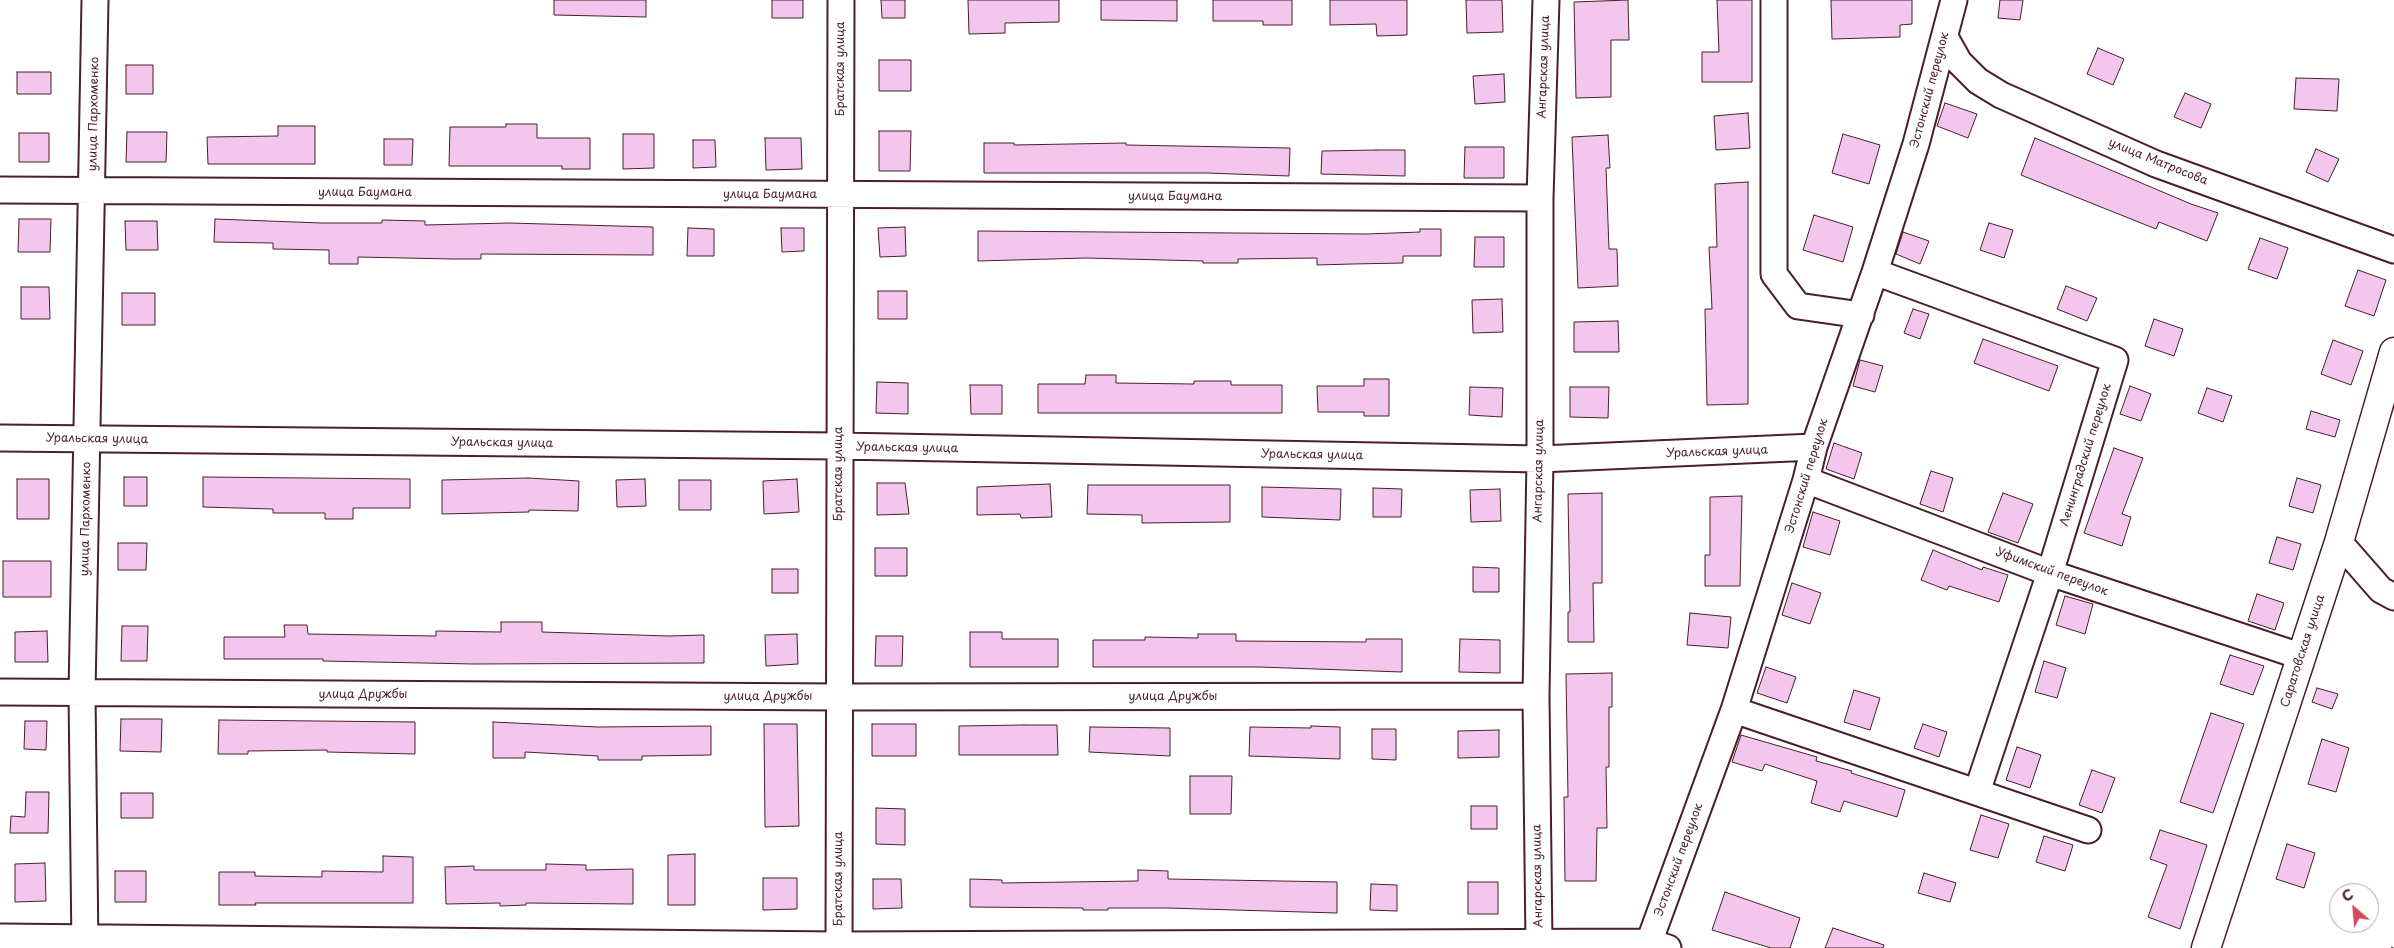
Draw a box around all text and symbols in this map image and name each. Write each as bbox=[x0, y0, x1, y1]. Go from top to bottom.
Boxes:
street label: Ангарская улица bbox=[1535, 15, 1553, 119]
street label: Братская улица bbox=[834, 21, 848, 117]
street label: Эстонский переулок bbox=[1908, 31, 1952, 149]
street label: улица Пархоменко bbox=[86, 57, 102, 171]
street label: улица Матросова bbox=[2106, 136, 2210, 188]
street label: улица Баумана bbox=[318, 186, 412, 200]
street label: улица Баумана bbox=[723, 188, 817, 202]
street label: улица Баумана bbox=[1128, 190, 1222, 204]
street label: Ленинградский переулок bbox=[2057, 382, 2115, 528]
street label: Эстонский переулок bbox=[1783, 417, 1831, 535]
street label: Ангарская улица bbox=[1531, 419, 1547, 523]
street label: Братская улица bbox=[832, 426, 846, 522]
street label: Уральская улица bbox=[46, 431, 148, 447]
street label: Уральская улица bbox=[451, 435, 553, 451]
street label: Уральская улица bbox=[856, 440, 958, 456]
street label: Уральская улица bbox=[1666, 443, 1768, 461]
street label: Уральская улица bbox=[1261, 447, 1363, 463]
street label: улица Пархоменко bbox=[78, 462, 94, 576]
street label: Уфимский переулок bbox=[1994, 545, 2110, 599]
street label: Саратовская улица bbox=[2278, 593, 2328, 709]
street label: улица Дружбы bbox=[319, 688, 407, 702]
street label: улица Дружбы bbox=[724, 690, 812, 704]
street label: улица Дружбы bbox=[1129, 690, 1217, 704]
street label: Эстонский переулок bbox=[1652, 802, 1706, 918]
street label: Ангарская улица bbox=[1530, 824, 1546, 928]
street label: Братская улица bbox=[832, 831, 846, 927]
north arrow bbox=[2329, 883, 2379, 933]
text: С bbox=[2338, 883, 2357, 907]

